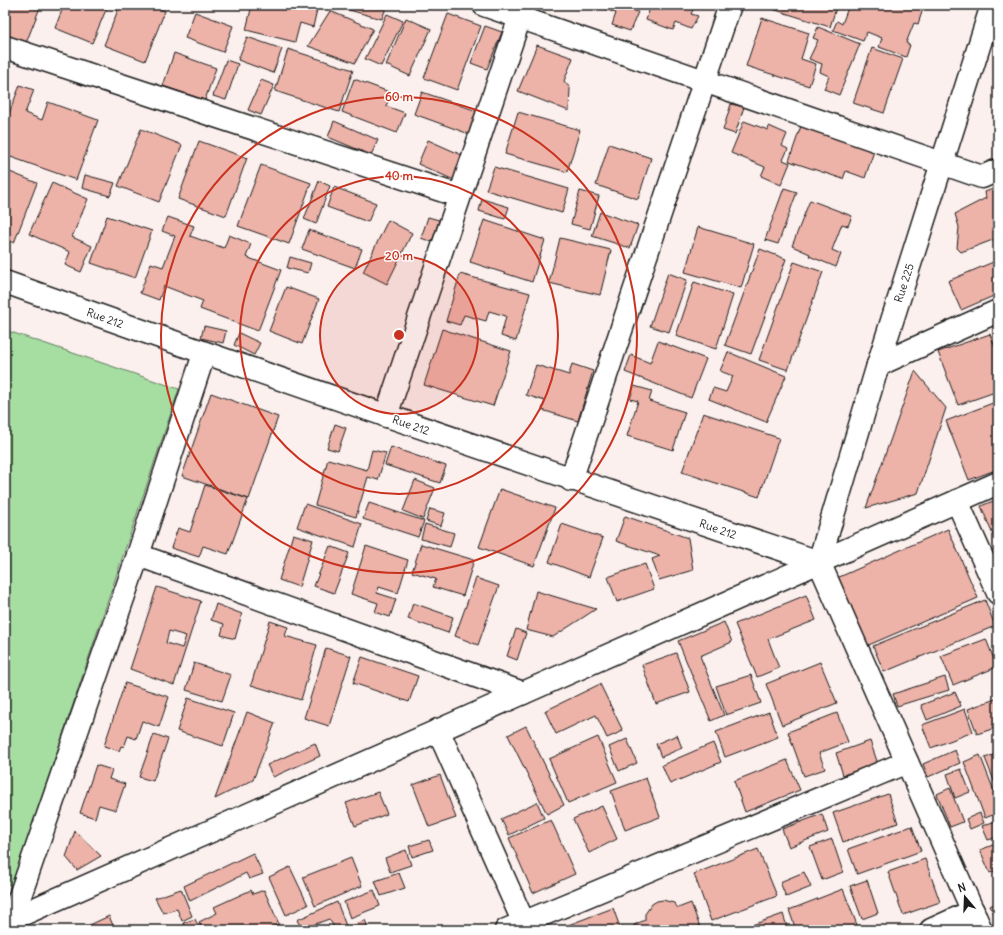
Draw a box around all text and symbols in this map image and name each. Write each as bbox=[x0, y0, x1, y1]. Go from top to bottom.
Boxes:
text: 60 m bbox=[385, 89, 414, 104]
text: 40 m bbox=[385, 168, 414, 183]
text: 20 m bbox=[385, 248, 413, 263]
street label: Rue 225 bbox=[891, 262, 917, 304]
street label: Rue 212 bbox=[85, 305, 125, 331]
centre of rings bbox=[392, 328, 406, 342]
street label: Rue 212 bbox=[391, 412, 431, 438]
street label: Rue 212 bbox=[698, 516, 738, 542]
north arrow bbox=[945, 877, 985, 917]
text: N bbox=[956, 880, 968, 895]

